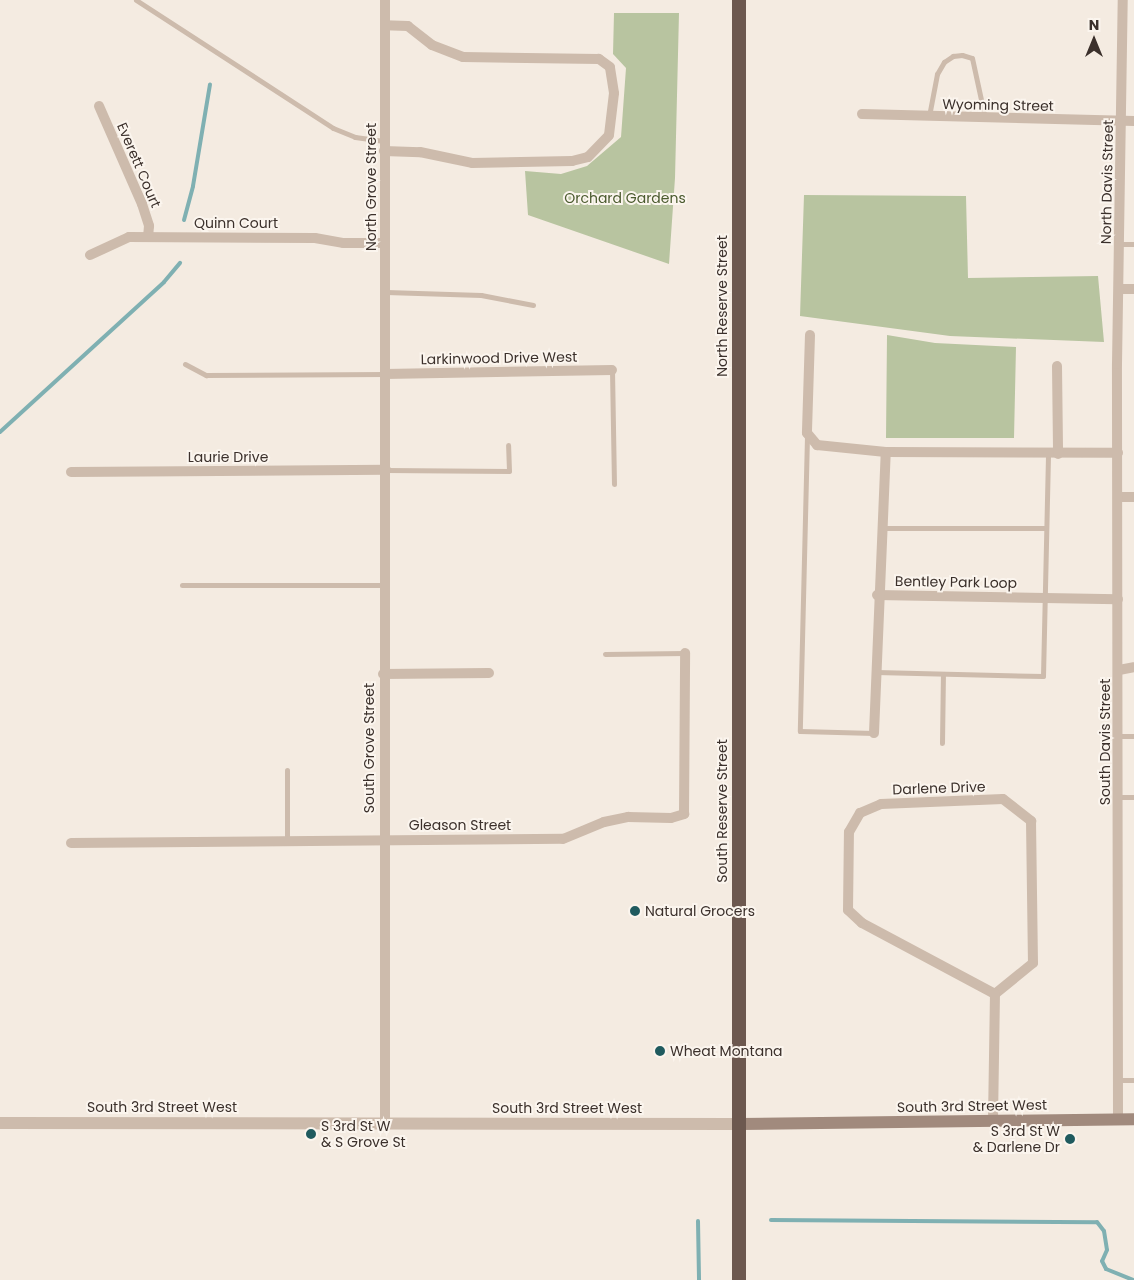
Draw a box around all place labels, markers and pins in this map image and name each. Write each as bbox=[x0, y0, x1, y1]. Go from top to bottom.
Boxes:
place label: Natural Grocers bbox=[645, 903, 755, 919]
marker: Natural Grocers bbox=[629, 905, 641, 917]
place label: Wheat Montana bbox=[670, 1043, 783, 1059]
marker: Wheat Montana bbox=[654, 1045, 666, 1057]
place label: S 3rd St W & S Grove St bbox=[321, 1118, 406, 1150]
place label: S 3rd St W & Darlene Dr bbox=[973, 1123, 1060, 1156]
marker: S 3rd St W & S Grove St bbox=[305, 1128, 317, 1140]
marker: S 3rd St W & Darlene Dr bbox=[1064, 1133, 1076, 1145]

